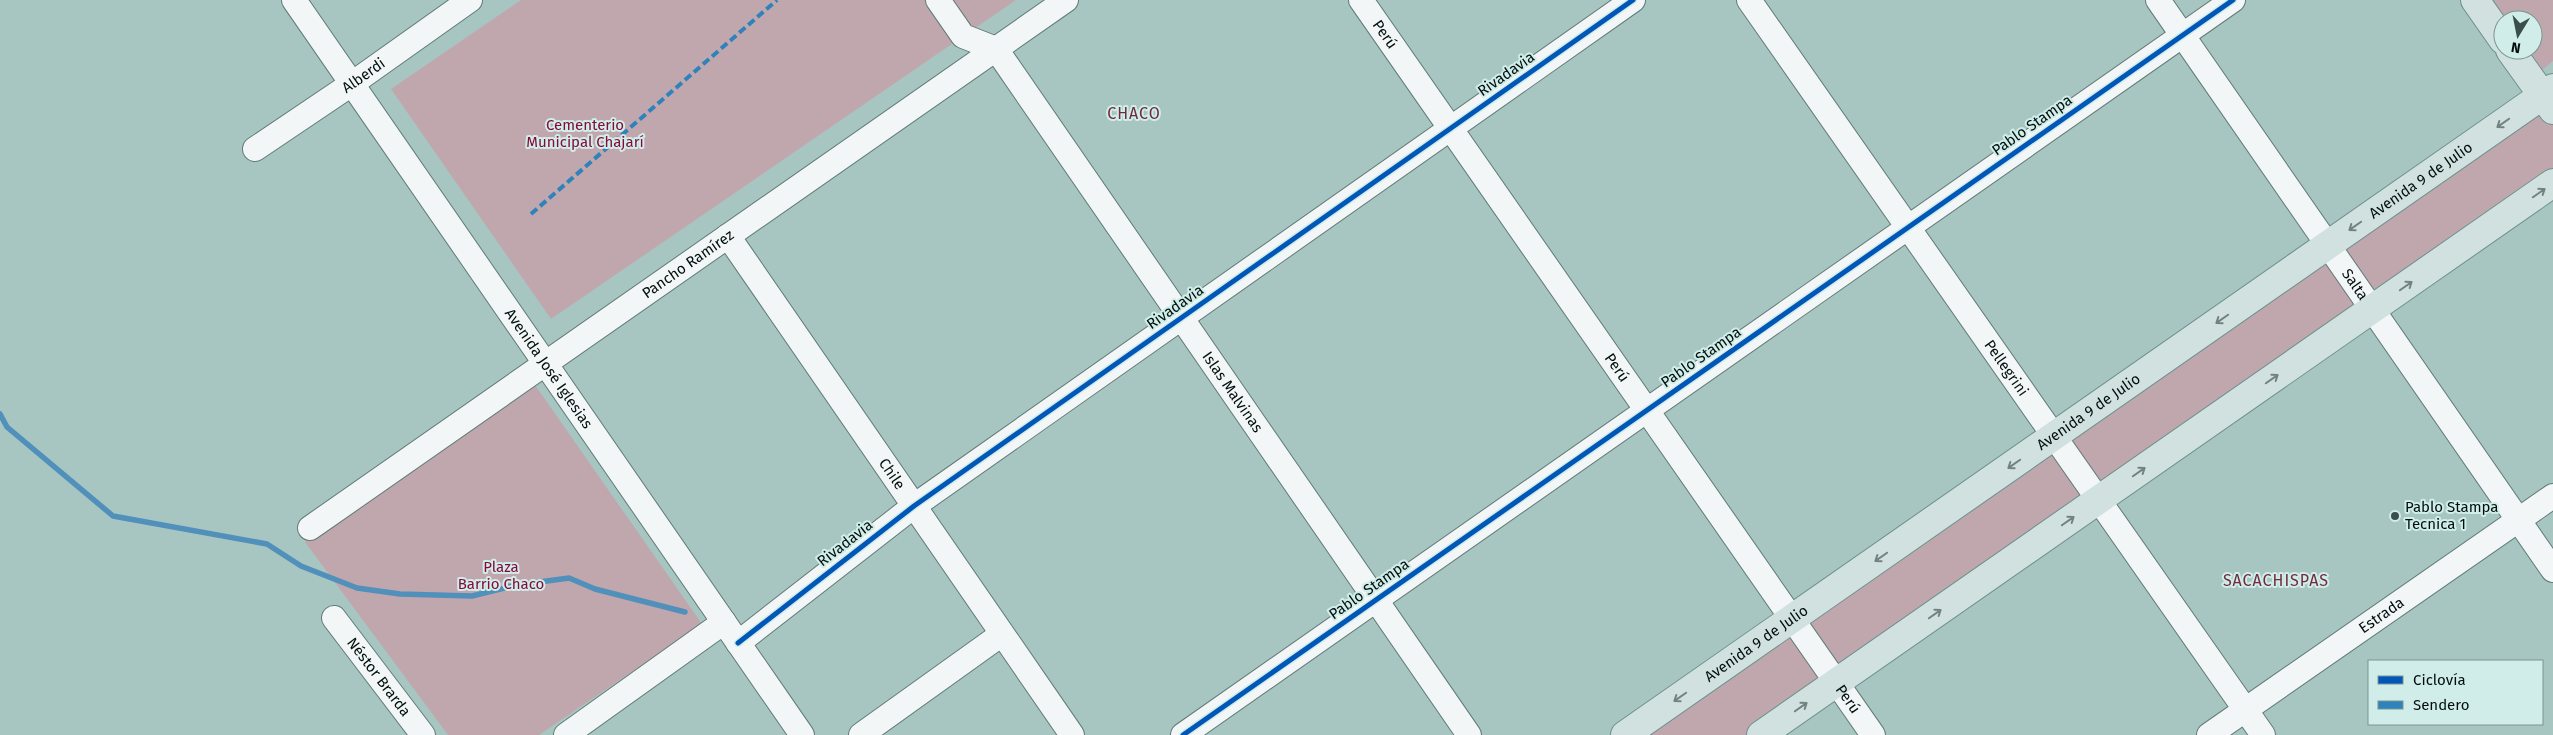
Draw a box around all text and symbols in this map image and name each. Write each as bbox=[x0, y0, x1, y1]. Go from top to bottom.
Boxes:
north arrow bbox=[2493, 10, 2543, 60]
street label: Perú bbox=[1369, 17, 1401, 52]
text: N bbox=[2510, 38, 2522, 56]
street label: Rivadavia bbox=[1474, 48, 1538, 100]
street label: Alberdi bbox=[338, 54, 389, 97]
street label: Pablo Stampa bbox=[1989, 91, 2075, 159]
district label: CHACO bbox=[1107, 104, 1161, 123]
park label: Cementerio Municipal Chajarí bbox=[526, 116, 644, 151]
one-way arrow bbox=[2496, 118, 2510, 128]
street label: Avenida 9 de Julio bbox=[2365, 138, 2476, 223]
one-way arrow bbox=[2532, 188, 2546, 198]
one-way arrow bbox=[2348, 221, 2362, 231]
street label: Pancho Ramírez bbox=[639, 226, 738, 302]
street label: Salta bbox=[2338, 265, 2372, 304]
street label: Rivadavia bbox=[1143, 281, 1207, 333]
one-way arrow bbox=[2398, 281, 2412, 291]
street label: Avenida José Iglesias bbox=[501, 305, 596, 432]
one-way arrow bbox=[2215, 314, 2229, 324]
street label: Pablo Stampa bbox=[1658, 323, 1744, 391]
street label: Pellegrini bbox=[1981, 336, 2032, 399]
street label: Islas Malvinas bbox=[1198, 348, 1267, 436]
street label: Perú bbox=[1601, 350, 1633, 385]
street label: Avenida 9 de Julio bbox=[2033, 370, 2144, 454]
one-way arrow bbox=[2265, 374, 2279, 384]
street label: Chile bbox=[875, 455, 909, 493]
one-way arrow bbox=[2007, 459, 2021, 469]
one-way arrow bbox=[2132, 467, 2146, 477]
place label: Pablo Stampa Tecnica 1 bbox=[2405, 498, 2498, 533]
marker: Pablo Stampa Tecnica 1 bbox=[2389, 510, 2401, 522]
street label: Rivadavia bbox=[814, 516, 876, 570]
one-way arrow bbox=[2061, 516, 2075, 526]
one-way arrow bbox=[1874, 552, 1888, 562]
street label: Pablo Stampa bbox=[1326, 555, 1412, 623]
park label: Plaza Barrio Chaco bbox=[458, 558, 544, 593]
district label: SACACHISPAS bbox=[2223, 571, 2329, 590]
street label: Estrada bbox=[2355, 593, 2408, 637]
street label: Avenida 9 de Julio bbox=[1701, 601, 1811, 686]
one-way arrow bbox=[1928, 609, 1942, 619]
street label: Néstor Brarda bbox=[343, 634, 415, 720]
legend bbox=[2368, 660, 2543, 725]
text: Ciclovía bbox=[2413, 671, 2466, 689]
street label: Perú bbox=[1832, 681, 1864, 717]
one-way arrow bbox=[1673, 692, 1687, 702]
text: Sendero bbox=[2413, 696, 2469, 714]
one-way arrow bbox=[1794, 702, 1808, 712]

